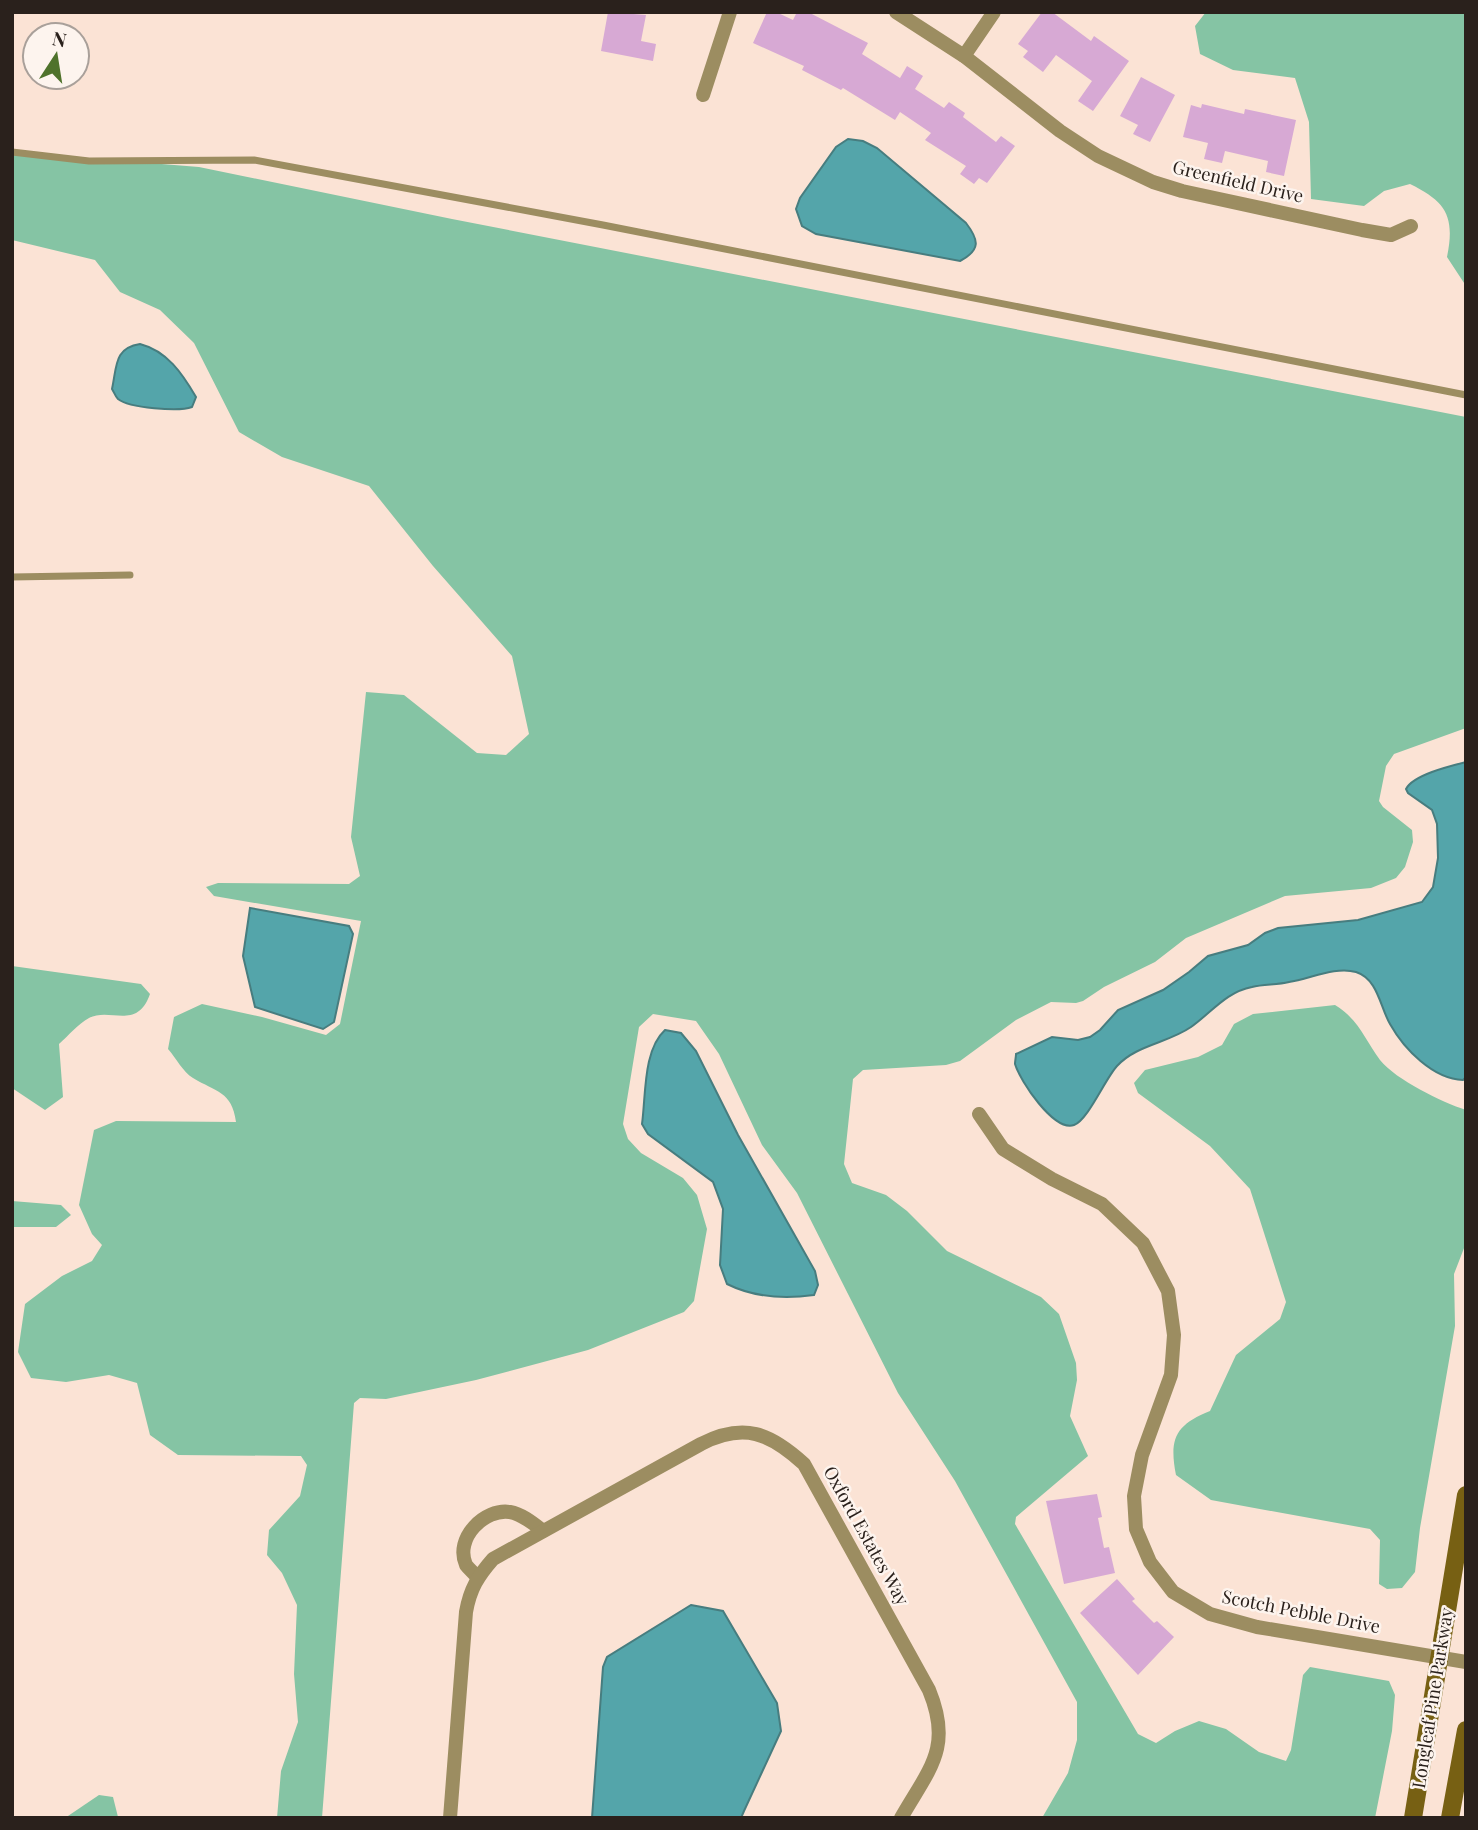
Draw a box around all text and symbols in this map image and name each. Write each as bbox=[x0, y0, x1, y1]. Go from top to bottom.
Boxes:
north arrow bbox=[21, 21, 91, 91]
text: N bbox=[50, 24, 69, 53]
street label: Greenfield Drive bbox=[1170, 154, 1306, 208]
street label: Oxford Estates Way bbox=[819, 1462, 915, 1609]
street label: Scotch Pebble Drive bbox=[1220, 1584, 1382, 1638]
street label: Longleaf Pine Parkway bbox=[1406, 1606, 1458, 1790]

